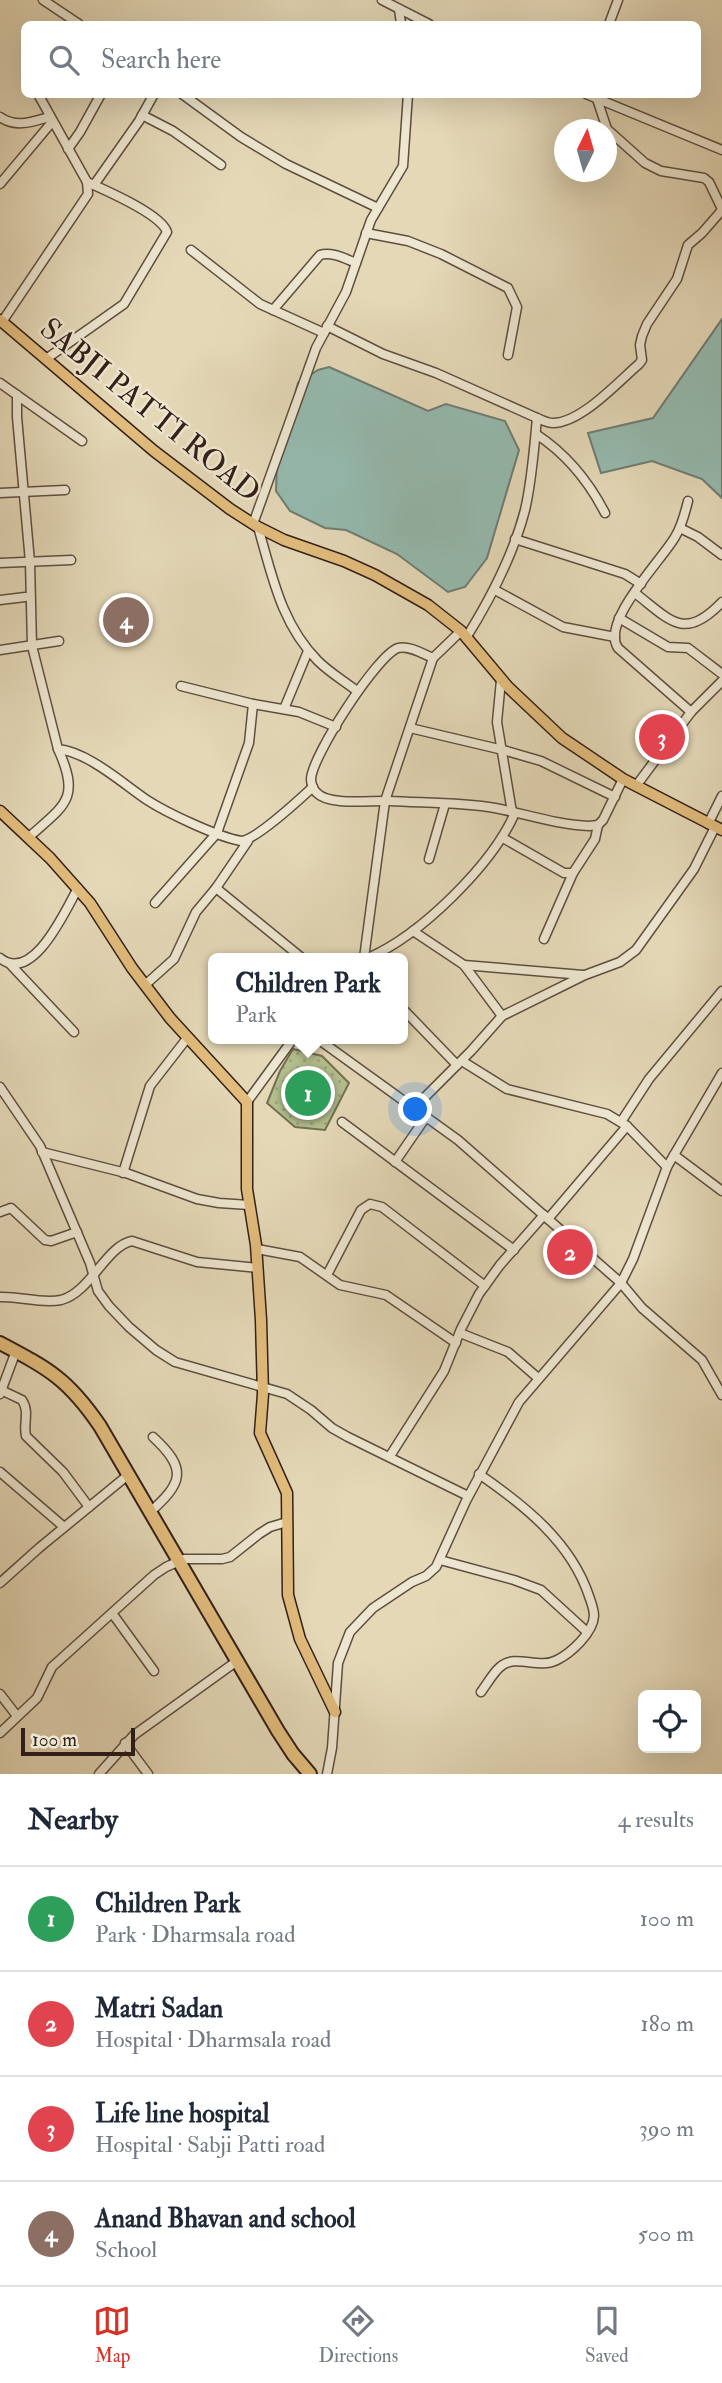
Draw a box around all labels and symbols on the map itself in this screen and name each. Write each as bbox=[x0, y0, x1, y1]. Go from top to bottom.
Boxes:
north arrow bbox=[554, 119, 617, 182]
street label: SABJI PATTI ROAD bbox=[32, 310, 268, 510]
pin: 4 bbox=[103, 594, 149, 646]
pin: 3 bbox=[639, 711, 685, 763]
pin: 1 bbox=[285, 1067, 331, 1119]
your location bbox=[398, 1092, 432, 1126]
pin: 2 bbox=[547, 1226, 593, 1278]
scale bar bbox=[21, 1725, 135, 1757]

